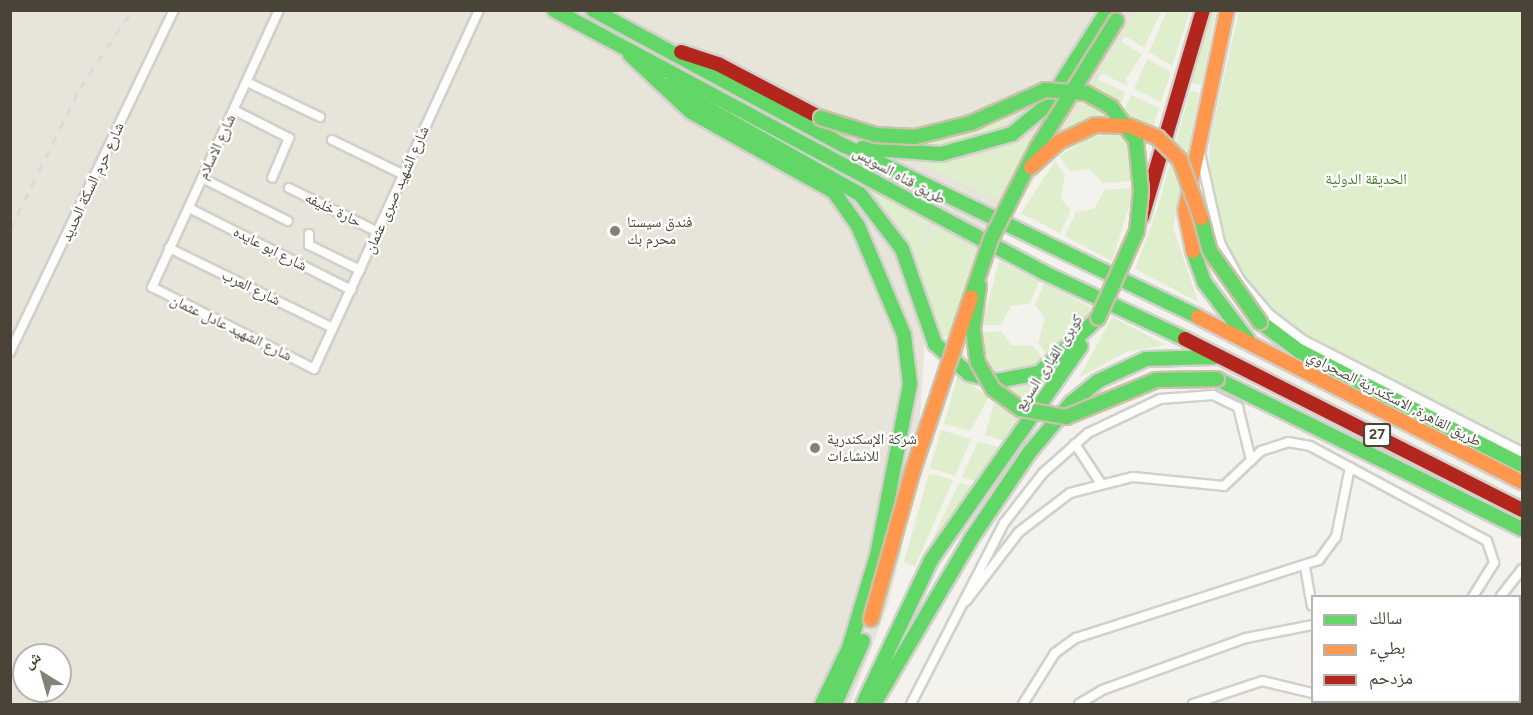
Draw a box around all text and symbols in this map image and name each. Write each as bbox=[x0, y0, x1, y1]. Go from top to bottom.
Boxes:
street label: شارع الاسلام bbox=[194, 112, 240, 182]
street label: شارع حرم السكة الحديد bbox=[58, 120, 128, 244]
street label: شارع الشهيد صبرى عثمان bbox=[361, 123, 433, 257]
street label: طريق قناه السويس bbox=[850, 143, 948, 209]
park label: الحديقة الدولية bbox=[1325, 171, 1407, 189]
street label: حارة خليفه bbox=[302, 189, 364, 231]
place label: فندق سيستا محرم بك bbox=[627, 213, 693, 248]
street label: شارع ابو عايده bbox=[230, 223, 310, 275]
marker: فندق سيستا محرم بك bbox=[608, 224, 622, 238]
street label: شارع العرب bbox=[219, 266, 283, 310]
street label: شارع الشهيد عادل عثمان bbox=[167, 291, 295, 365]
street label: كوبرى القبارى السريع bbox=[1011, 312, 1087, 414]
street label: طريق القاهرة, الاسكندرية الصحراوي bbox=[1304, 347, 1484, 451]
road number: 27 bbox=[1362, 424, 1392, 446]
place label: شركة الإسكندرية للانشاءات bbox=[827, 430, 917, 465]
marker: شركة الإسكندرية للانشاءات bbox=[808, 441, 822, 455]
legend bbox=[1311, 595, 1521, 703]
text: سالك bbox=[1369, 607, 1402, 629]
text: بطيء bbox=[1369, 637, 1406, 659]
north arrow bbox=[12, 643, 72, 703]
text: ش bbox=[20, 647, 45, 673]
text: مزدحم bbox=[1369, 667, 1413, 689]

